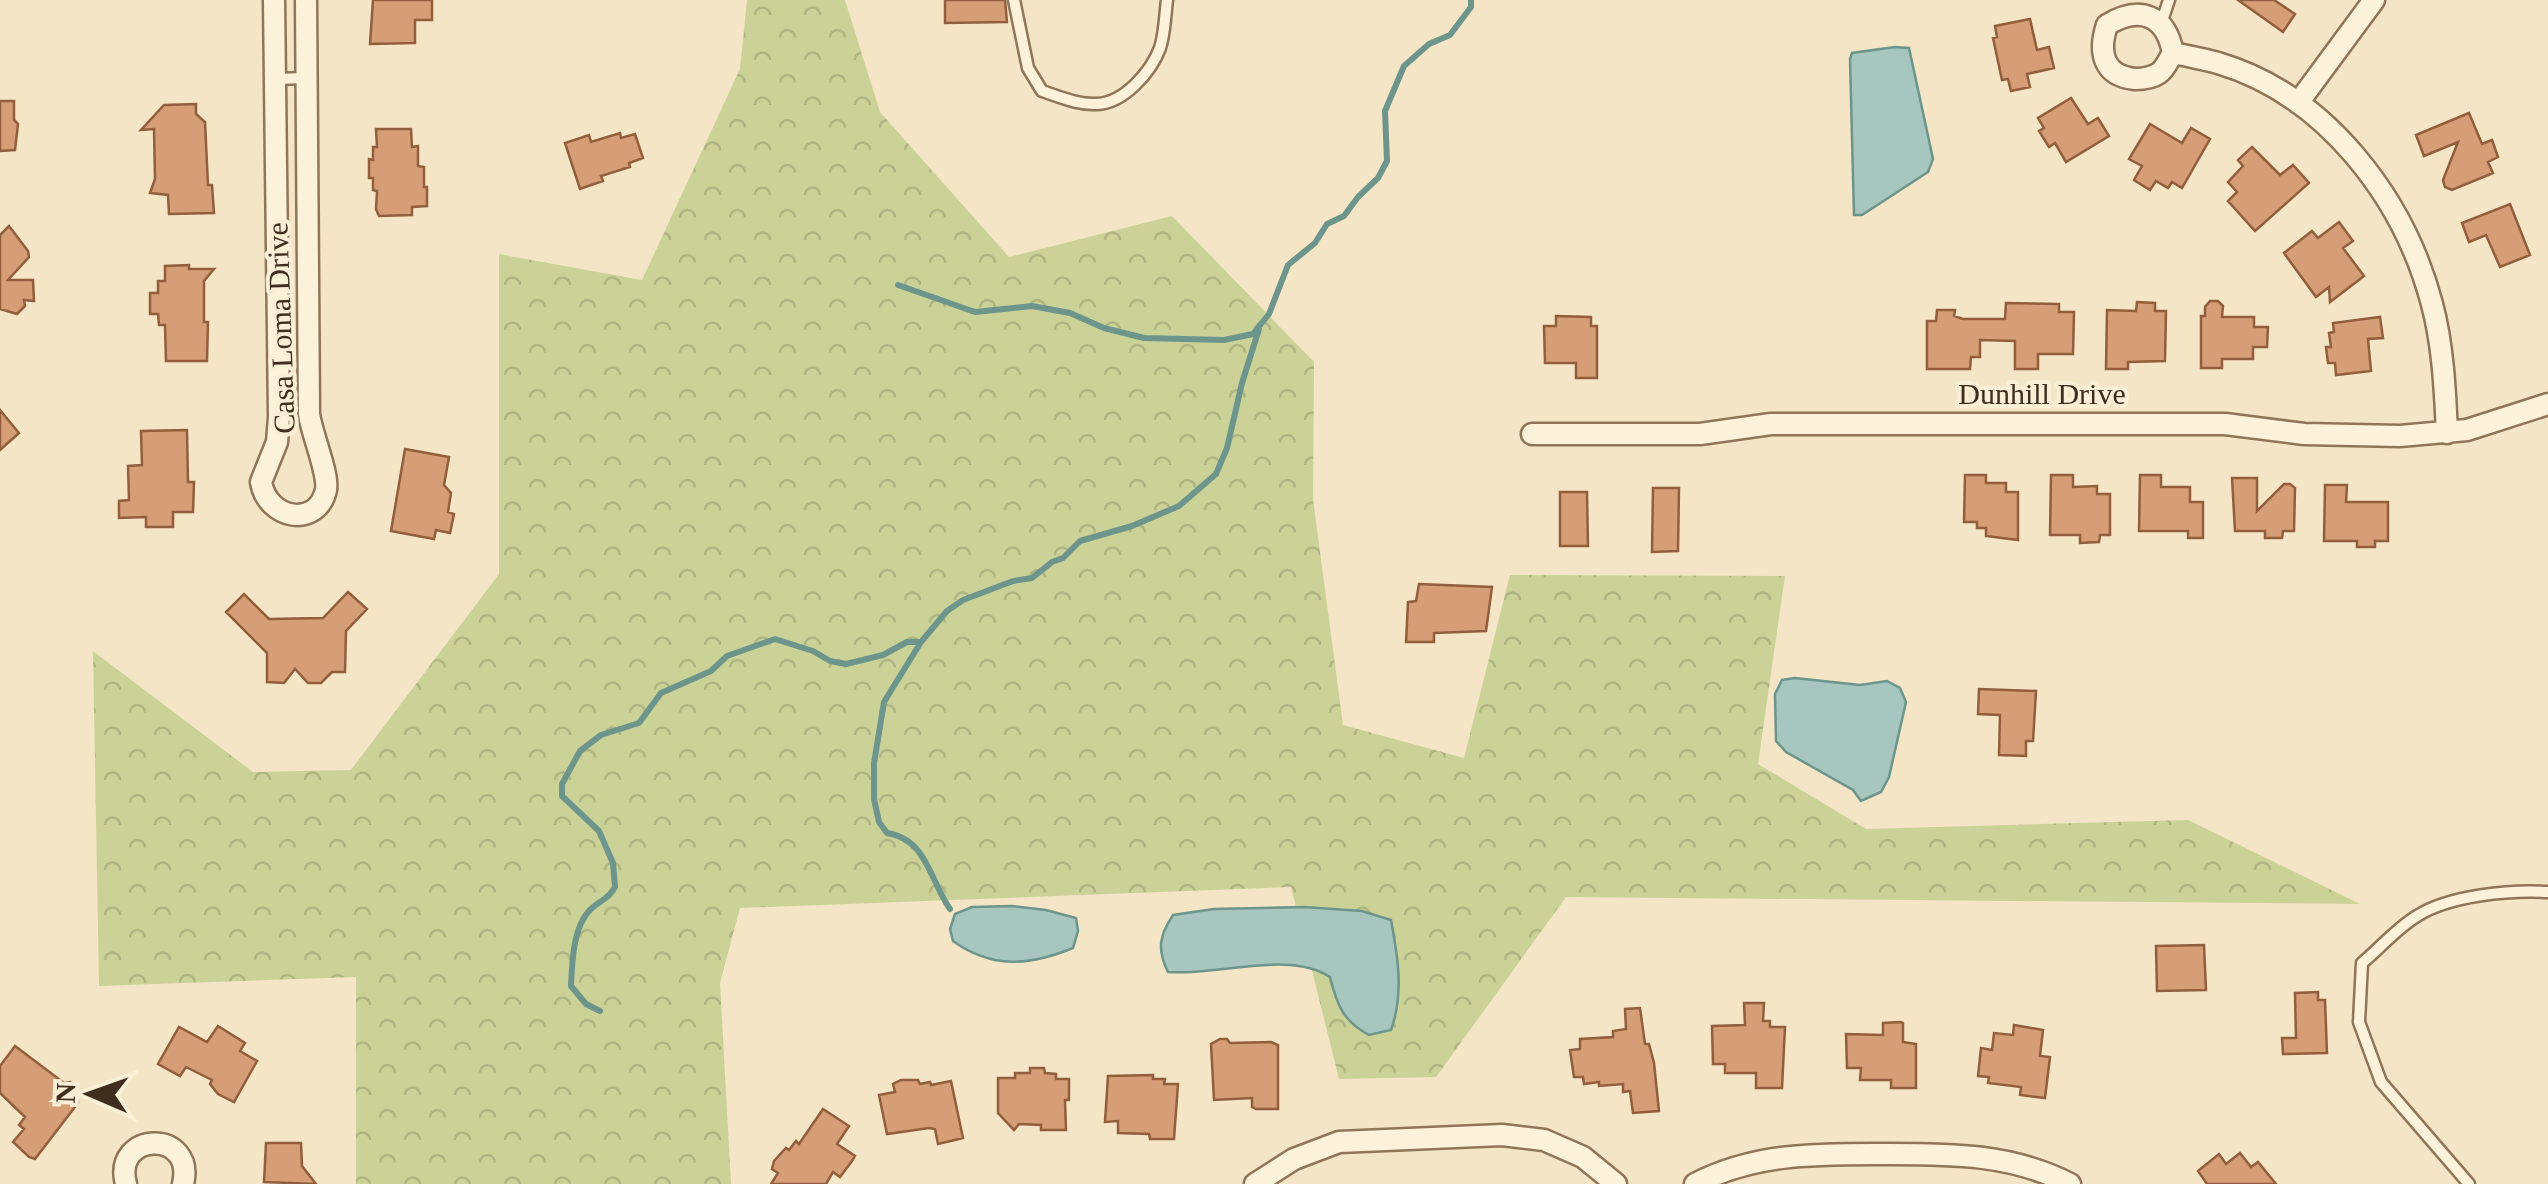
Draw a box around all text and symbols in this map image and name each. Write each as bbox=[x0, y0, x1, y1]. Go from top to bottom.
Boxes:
street label: Casa Loma Drive bbox=[260, 222, 301, 434]
street label: Dunhill Drive bbox=[1958, 377, 2126, 410]
north arrow bbox=[40, 1044, 140, 1144]
text: N bbox=[50, 1082, 81, 1104]

